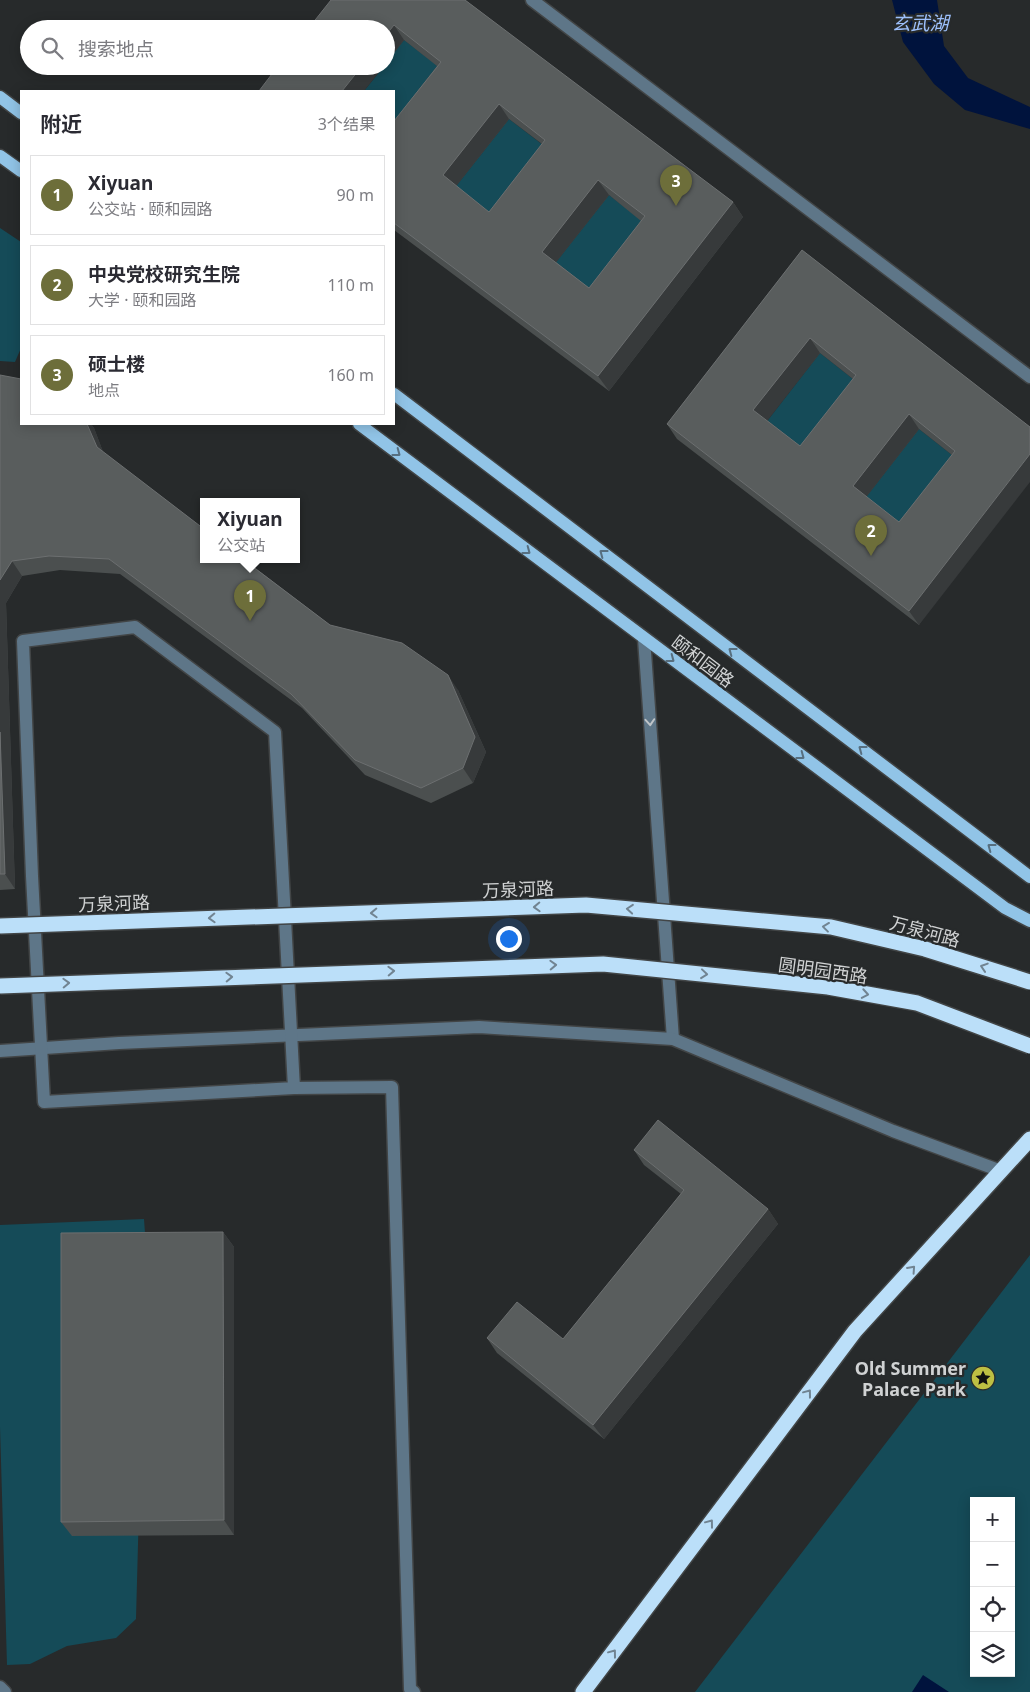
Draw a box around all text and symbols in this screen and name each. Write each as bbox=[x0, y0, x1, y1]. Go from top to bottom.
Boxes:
water label: 玄武湖 bbox=[891, 10, 951, 36]
search box bbox=[20, 20, 395, 75]
icon: search bbox=[38, 34, 66, 62]
text: 搜索地点 bbox=[78, 36, 154, 62]
text: 附近 bbox=[40, 110, 82, 138]
text: 3个结果 bbox=[318, 113, 375, 135]
pin: 3 bbox=[660, 165, 692, 206]
text: Xiyuan bbox=[88, 170, 153, 196]
text: 1 bbox=[52, 184, 62, 206]
text: 90 m bbox=[337, 184, 374, 206]
text: 公交站 · 颐和园路 bbox=[88, 198, 213, 220]
text: 中央党校研究生院 bbox=[88, 261, 240, 287]
text: 2 bbox=[52, 274, 62, 296]
text: 110 m bbox=[327, 274, 374, 296]
text: 大学 · 颐和园路 bbox=[88, 289, 197, 311]
text: 硕士楼 bbox=[88, 351, 145, 377]
text: 3 bbox=[52, 364, 62, 386]
text: 160 m bbox=[327, 364, 374, 386]
text: 地点 bbox=[88, 379, 120, 401]
one-way arrow bbox=[391, 447, 401, 456]
popup bbox=[200, 498, 300, 563]
text: Xiyuan bbox=[217, 506, 283, 532]
pin: 2 bbox=[855, 515, 887, 556]
text: 公交站 bbox=[217, 534, 265, 556]
one-way arrow bbox=[521, 545, 530, 553]
one-way arrow bbox=[600, 550, 609, 558]
pin: 1 bbox=[234, 580, 266, 621]
street label: 颐和园路 bbox=[667, 630, 739, 692]
one-way arrow bbox=[729, 648, 738, 656]
one-way arrow bbox=[665, 653, 675, 662]
one-way arrow bbox=[645, 718, 656, 726]
one-way arrow bbox=[858, 746, 868, 755]
one-way arrow bbox=[795, 750, 805, 759]
one-way arrow bbox=[988, 845, 997, 853]
street label: 万泉河路 bbox=[482, 876, 554, 902]
street label: 万泉河路 bbox=[78, 890, 150, 916]
one-way arrow bbox=[533, 902, 540, 912]
one-way arrow bbox=[625, 904, 633, 915]
one-way arrow bbox=[370, 907, 378, 918]
street label: 万泉河路 bbox=[887, 910, 963, 952]
one-way arrow bbox=[208, 913, 216, 924]
one-way arrow bbox=[822, 922, 830, 933]
your location bbox=[496, 926, 522, 952]
street label: 圆明园西路 bbox=[777, 952, 869, 988]
one-way arrow bbox=[550, 960, 558, 971]
one-way arrow bbox=[980, 963, 988, 973]
one-way arrow bbox=[387, 966, 395, 977]
one-way arrow bbox=[700, 968, 708, 979]
one-way arrow bbox=[225, 972, 233, 983]
one-way arrow bbox=[62, 978, 70, 988]
one-way arrow bbox=[861, 989, 870, 999]
one-way arrow bbox=[906, 1265, 915, 1274]
place label: Old Summer Palace Park bbox=[855, 1356, 967, 1401]
place icon: Old Summer Palace Park bbox=[970, 1365, 996, 1391]
one-way arrow bbox=[802, 1389, 811, 1399]
map controls bbox=[970, 1497, 1015, 1677]
button: + bbox=[970, 1497, 1015, 1542]
one-way arrow bbox=[705, 1520, 713, 1529]
button: − bbox=[970, 1542, 1015, 1587]
button: locate bbox=[970, 1587, 1015, 1632]
button: layers bbox=[970, 1632, 1015, 1677]
one-way arrow bbox=[607, 1650, 615, 1659]

